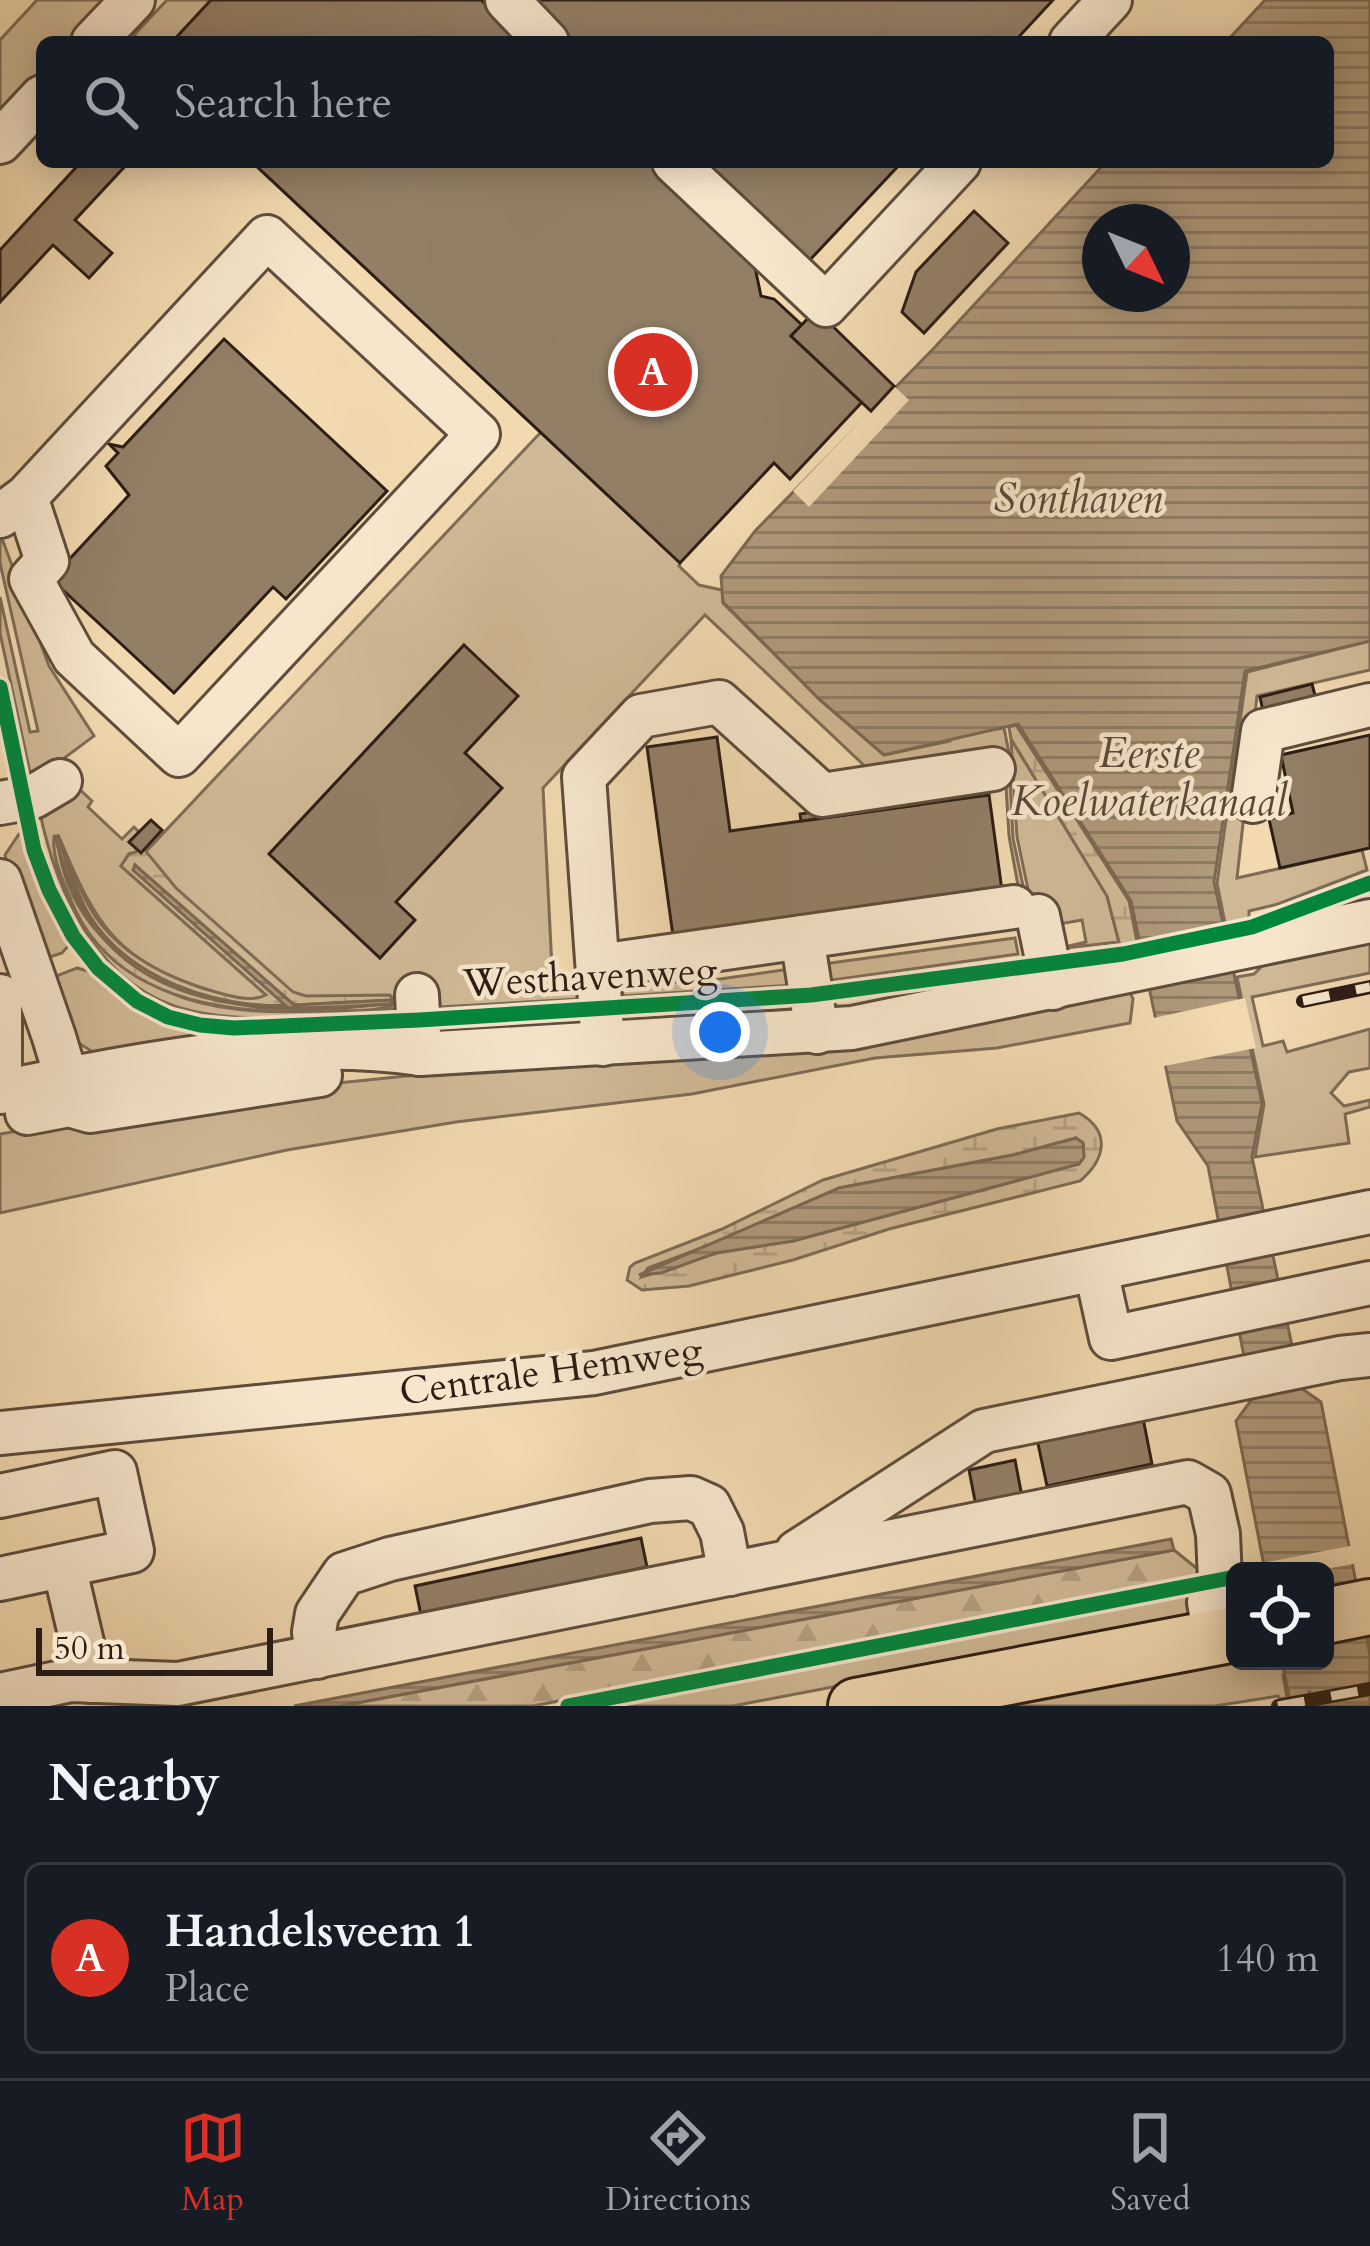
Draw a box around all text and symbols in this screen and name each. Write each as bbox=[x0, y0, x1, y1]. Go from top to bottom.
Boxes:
search box bbox=[36, 36, 1334, 168]
icon: search bbox=[78, 69, 144, 135]
text: Search here bbox=[174, 72, 392, 133]
north arrow bbox=[1082, 204, 1190, 312]
pin: A bbox=[614, 327, 692, 417]
water label: Sonthaven bbox=[993, 470, 1163, 527]
water label: Eerste Koelwaterkanaal bbox=[1011, 725, 1288, 830]
street label: Westhavenweg bbox=[460, 944, 719, 1010]
your location bbox=[690, 1002, 750, 1062]
street label: Centrale Hemweg bbox=[396, 1323, 706, 1418]
map controls bbox=[1226, 1562, 1334, 1670]
button: locate bbox=[1226, 1562, 1334, 1670]
scale bar bbox=[36, 1622, 273, 1675]
text: 50 m bbox=[54, 1626, 125, 1671]
text: Nearby bbox=[48, 1749, 220, 1819]
text: Handelsveem 1 bbox=[165, 1901, 476, 1962]
text: A bbox=[75, 1932, 105, 1985]
text: 140 m bbox=[1216, 1932, 1319, 1985]
text: Place bbox=[165, 1962, 250, 2015]
tab: Map bbox=[180, 2105, 246, 2222]
tab: Directions bbox=[605, 2105, 751, 2222]
tab: Saved bbox=[1110, 2105, 1190, 2222]

